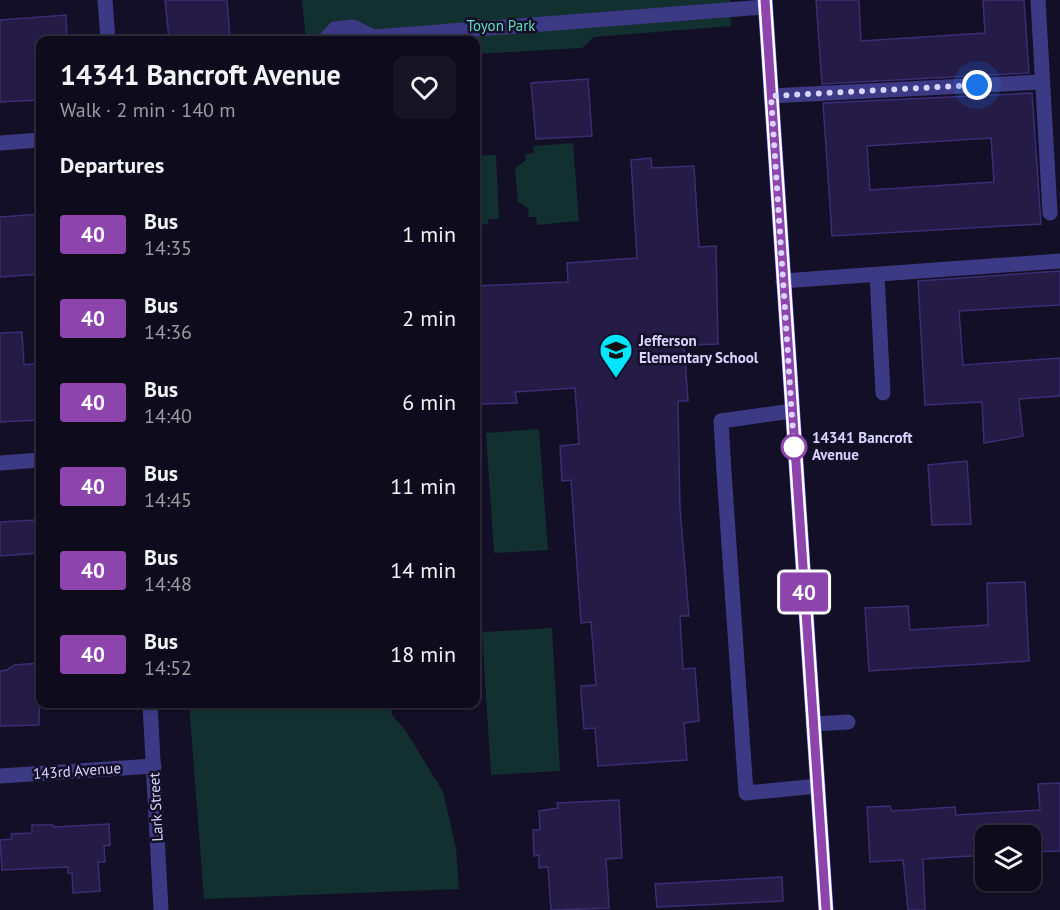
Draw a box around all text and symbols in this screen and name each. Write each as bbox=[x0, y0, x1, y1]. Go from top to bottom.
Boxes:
park label: Toyon Park bbox=[467, 16, 536, 35]
text: 14341 Bancroft Avenue bbox=[60, 56, 341, 93]
button: heart bbox=[393, 56, 456, 119]
your location bbox=[962, 70, 992, 100]
text: Walk · 2 min · 140 m bbox=[60, 97, 236, 123]
text: Departures bbox=[60, 151, 164, 179]
text: Bus bbox=[144, 207, 178, 235]
text: 1 min bbox=[402, 220, 456, 248]
text: 40 bbox=[81, 221, 105, 248]
text: 14:35 bbox=[144, 235, 192, 261]
text: Bus bbox=[144, 291, 178, 319]
text: 2 min bbox=[402, 304, 456, 332]
text: 40 bbox=[81, 305, 105, 332]
text: 14:36 bbox=[144, 319, 192, 345]
place label: Jefferson Elementary School bbox=[638, 331, 759, 367]
school or university icon: Jefferson Elementary School bbox=[598, 332, 634, 379]
text: Bus bbox=[144, 375, 178, 403]
text: 6 min bbox=[402, 388, 456, 416]
text: 40 bbox=[81, 389, 105, 416]
text: 14:40 bbox=[144, 403, 192, 429]
place label: 14341 Bancroft Avenue bbox=[812, 428, 913, 464]
marker: 14341 Bancroft Avenue bbox=[781, 434, 807, 460]
text: Bus bbox=[144, 459, 178, 487]
text: 11 min bbox=[390, 472, 456, 500]
text: 40 bbox=[81, 473, 105, 500]
text: 14:45 bbox=[144, 487, 192, 513]
text: Bus bbox=[144, 543, 178, 571]
text: 14 min bbox=[390, 556, 456, 584]
text: 40 bbox=[81, 557, 105, 584]
text: 14:48 bbox=[144, 571, 192, 597]
line badge: 40 bbox=[777, 572, 831, 612]
text: 40 bbox=[792, 579, 816, 606]
text: Bus bbox=[144, 627, 178, 655]
text: 18 min bbox=[390, 640, 456, 668]
text: 40 bbox=[81, 641, 105, 668]
text: 14:52 bbox=[144, 655, 192, 681]
street label: 143rd Avenue bbox=[32, 758, 122, 783]
street label: Lark Street bbox=[144, 772, 167, 842]
map controls bbox=[975, 825, 1041, 891]
button: layers bbox=[975, 825, 1041, 891]

